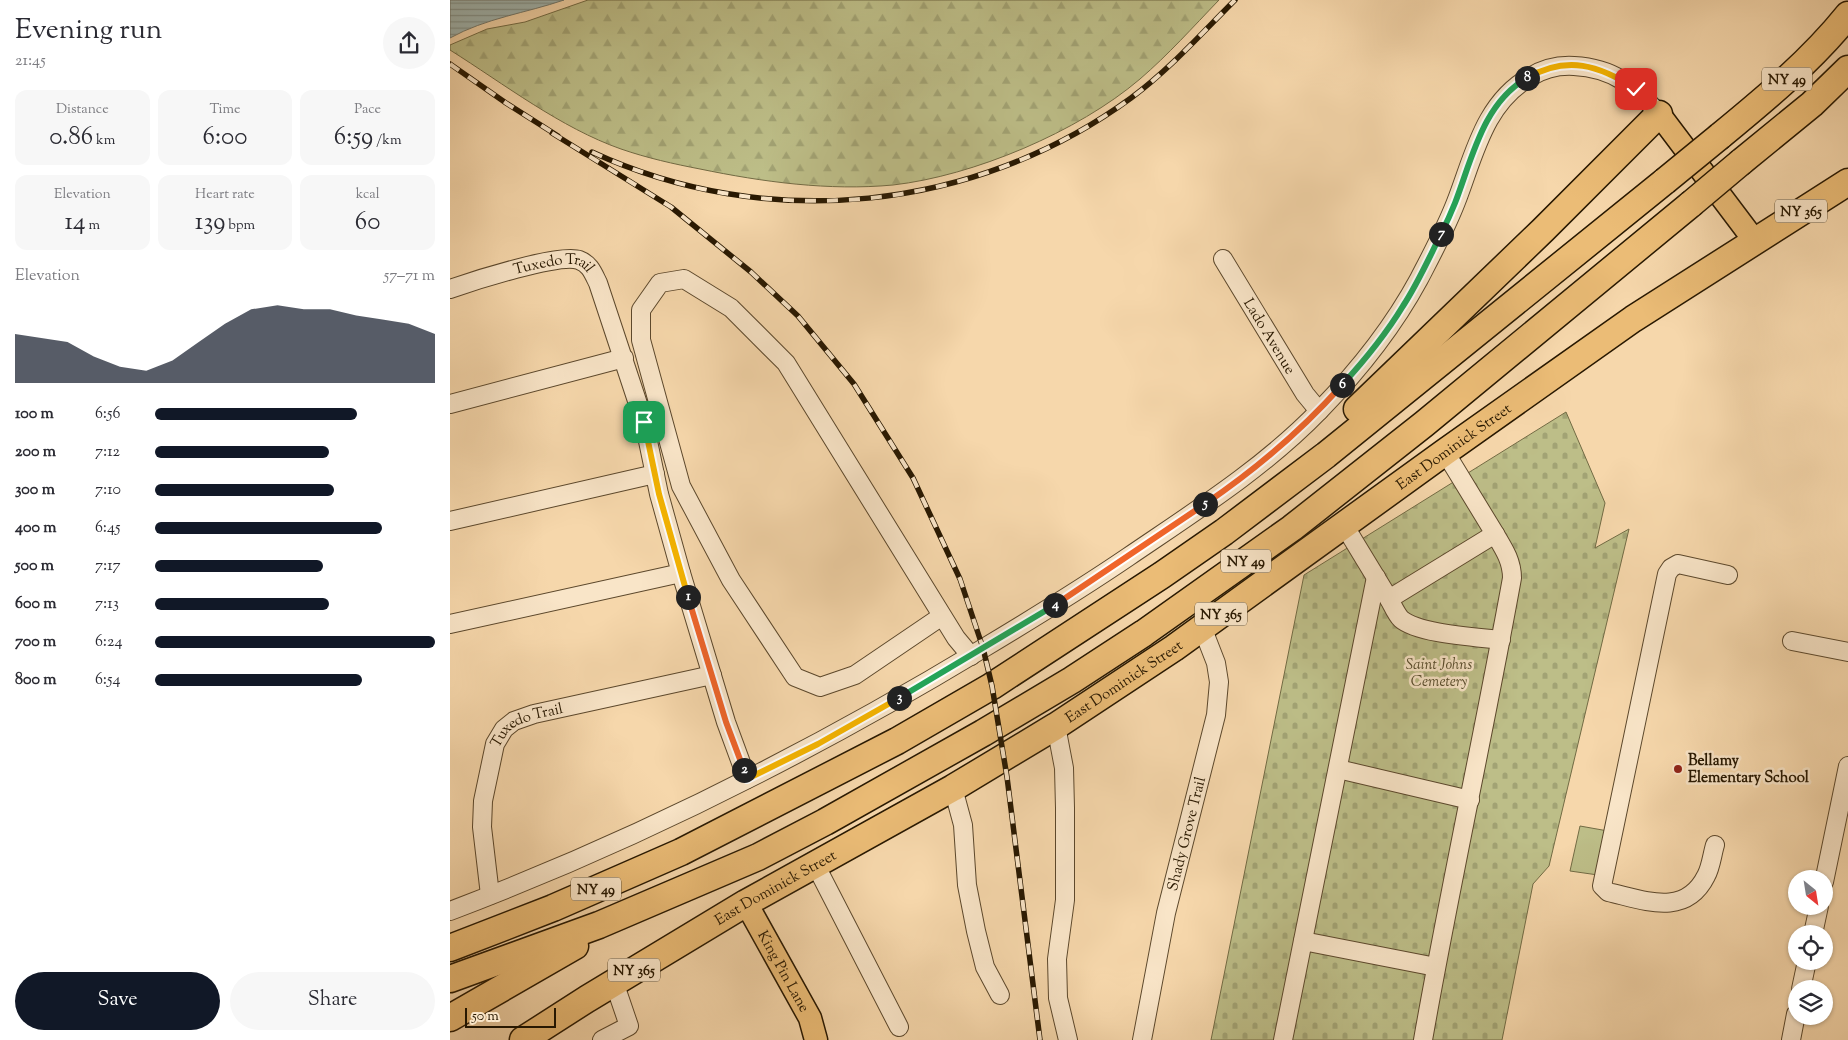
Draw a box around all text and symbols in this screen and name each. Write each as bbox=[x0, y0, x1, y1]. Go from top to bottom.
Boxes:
text: Evening run bbox=[15, 11, 162, 51]
button: share bbox=[383, 17, 435, 69]
text: 21:45 bbox=[15, 50, 46, 73]
pin: 8 bbox=[1514, 66, 1540, 90]
text: 8 bbox=[1524, 68, 1531, 88]
pin bbox=[1615, 68, 1657, 110]
road number: NY 49 bbox=[1762, 68, 1812, 90]
icon: check bbox=[1622, 75, 1650, 103]
text: Distance bbox=[56, 100, 109, 120]
text: Time bbox=[209, 100, 241, 120]
text: Pace bbox=[354, 100, 381, 120]
text: 0.86 bbox=[49, 120, 93, 156]
text: 6:00 bbox=[203, 120, 247, 156]
text: 6:59 bbox=[334, 120, 373, 156]
text: km bbox=[93, 131, 115, 151]
text: /km bbox=[373, 131, 402, 151]
text: Elevation bbox=[54, 185, 111, 205]
text: Heart rate bbox=[195, 185, 255, 205]
text: kcal bbox=[356, 185, 380, 205]
road number: NY 365 bbox=[1775, 200, 1827, 222]
text: 14 bbox=[64, 205, 86, 241]
text: 139 bbox=[195, 205, 225, 241]
text: 60 bbox=[355, 205, 380, 241]
text: m bbox=[86, 216, 100, 236]
text: bpm bbox=[225, 216, 255, 236]
pin: 7 bbox=[1428, 222, 1454, 246]
text: 7 bbox=[1438, 224, 1445, 244]
street label: Tuxedo Trail bbox=[511, 250, 599, 281]
text: Elevation bbox=[15, 265, 80, 288]
text: 57–71 m bbox=[384, 265, 435, 288]
street label: Lado Avenue bbox=[1237, 295, 1300, 379]
pin: 6 bbox=[1330, 372, 1354, 398]
text: 6 bbox=[1339, 375, 1346, 395]
street label: East Dominick Street bbox=[1393, 399, 1516, 496]
pin bbox=[623, 401, 665, 443]
text: 100 m bbox=[15, 403, 54, 426]
text: 6:56 bbox=[95, 403, 120, 426]
icon: arrive bbox=[630, 408, 658, 436]
text: 200 m bbox=[15, 441, 56, 464]
text: 7:12 bbox=[95, 441, 120, 464]
text: 300 m bbox=[15, 479, 55, 502]
text: 7:10 bbox=[95, 479, 121, 502]
pin: 5 bbox=[1192, 492, 1218, 516]
text: 5 bbox=[1203, 494, 1208, 514]
text: 400 m bbox=[15, 517, 57, 540]
text: 6:45 bbox=[95, 517, 121, 540]
road number: NY 49 bbox=[1221, 550, 1271, 572]
text: 500 m bbox=[15, 555, 54, 578]
text: 7:17 bbox=[95, 555, 121, 578]
pin: 1 bbox=[676, 584, 700, 610]
text: 1 bbox=[686, 587, 691, 607]
pin: 4 bbox=[1042, 592, 1068, 618]
text: 600 m bbox=[15, 593, 57, 616]
text: 7:13 bbox=[95, 593, 119, 616]
text: 4 bbox=[1052, 595, 1059, 615]
road number: NY 365 bbox=[1195, 602, 1247, 626]
text: 700 m bbox=[15, 631, 56, 654]
text: 6:24 bbox=[95, 631, 123, 654]
street label: East Dominick Street bbox=[1062, 636, 1188, 729]
park label: Saint Johns Cemetery bbox=[1406, 655, 1472, 693]
text: 800 m bbox=[15, 669, 57, 692]
text: 6:54 bbox=[95, 669, 121, 692]
pin: 3 bbox=[886, 686, 912, 710]
text: 3 bbox=[897, 688, 902, 708]
street label: Tuxedo Trail bbox=[486, 699, 565, 752]
place label: Bellamy Elementary School bbox=[1688, 751, 1810, 789]
pin: 2 bbox=[732, 758, 756, 782]
text: 2 bbox=[741, 760, 748, 780]
marker: Bellamy Elementary School bbox=[1672, 763, 1684, 775]
street label: Shady Grove Trail bbox=[1163, 775, 1212, 893]
street label: East Dominick Street bbox=[711, 846, 841, 931]
north arrow bbox=[1788, 870, 1832, 915]
map controls bbox=[1788, 870, 1833, 1025]
road number: NY 49 bbox=[571, 878, 621, 901]
button: locate bbox=[1788, 925, 1833, 970]
street label: King Pin Lane bbox=[751, 927, 814, 1017]
road number: NY 365 bbox=[608, 958, 660, 982]
button: Save bbox=[15, 972, 220, 1030]
button: Share bbox=[230, 972, 435, 1030]
button: layers bbox=[1788, 980, 1833, 1025]
scale bar bbox=[465, 1005, 556, 1028]
text: 50 m bbox=[472, 1007, 499, 1027]

